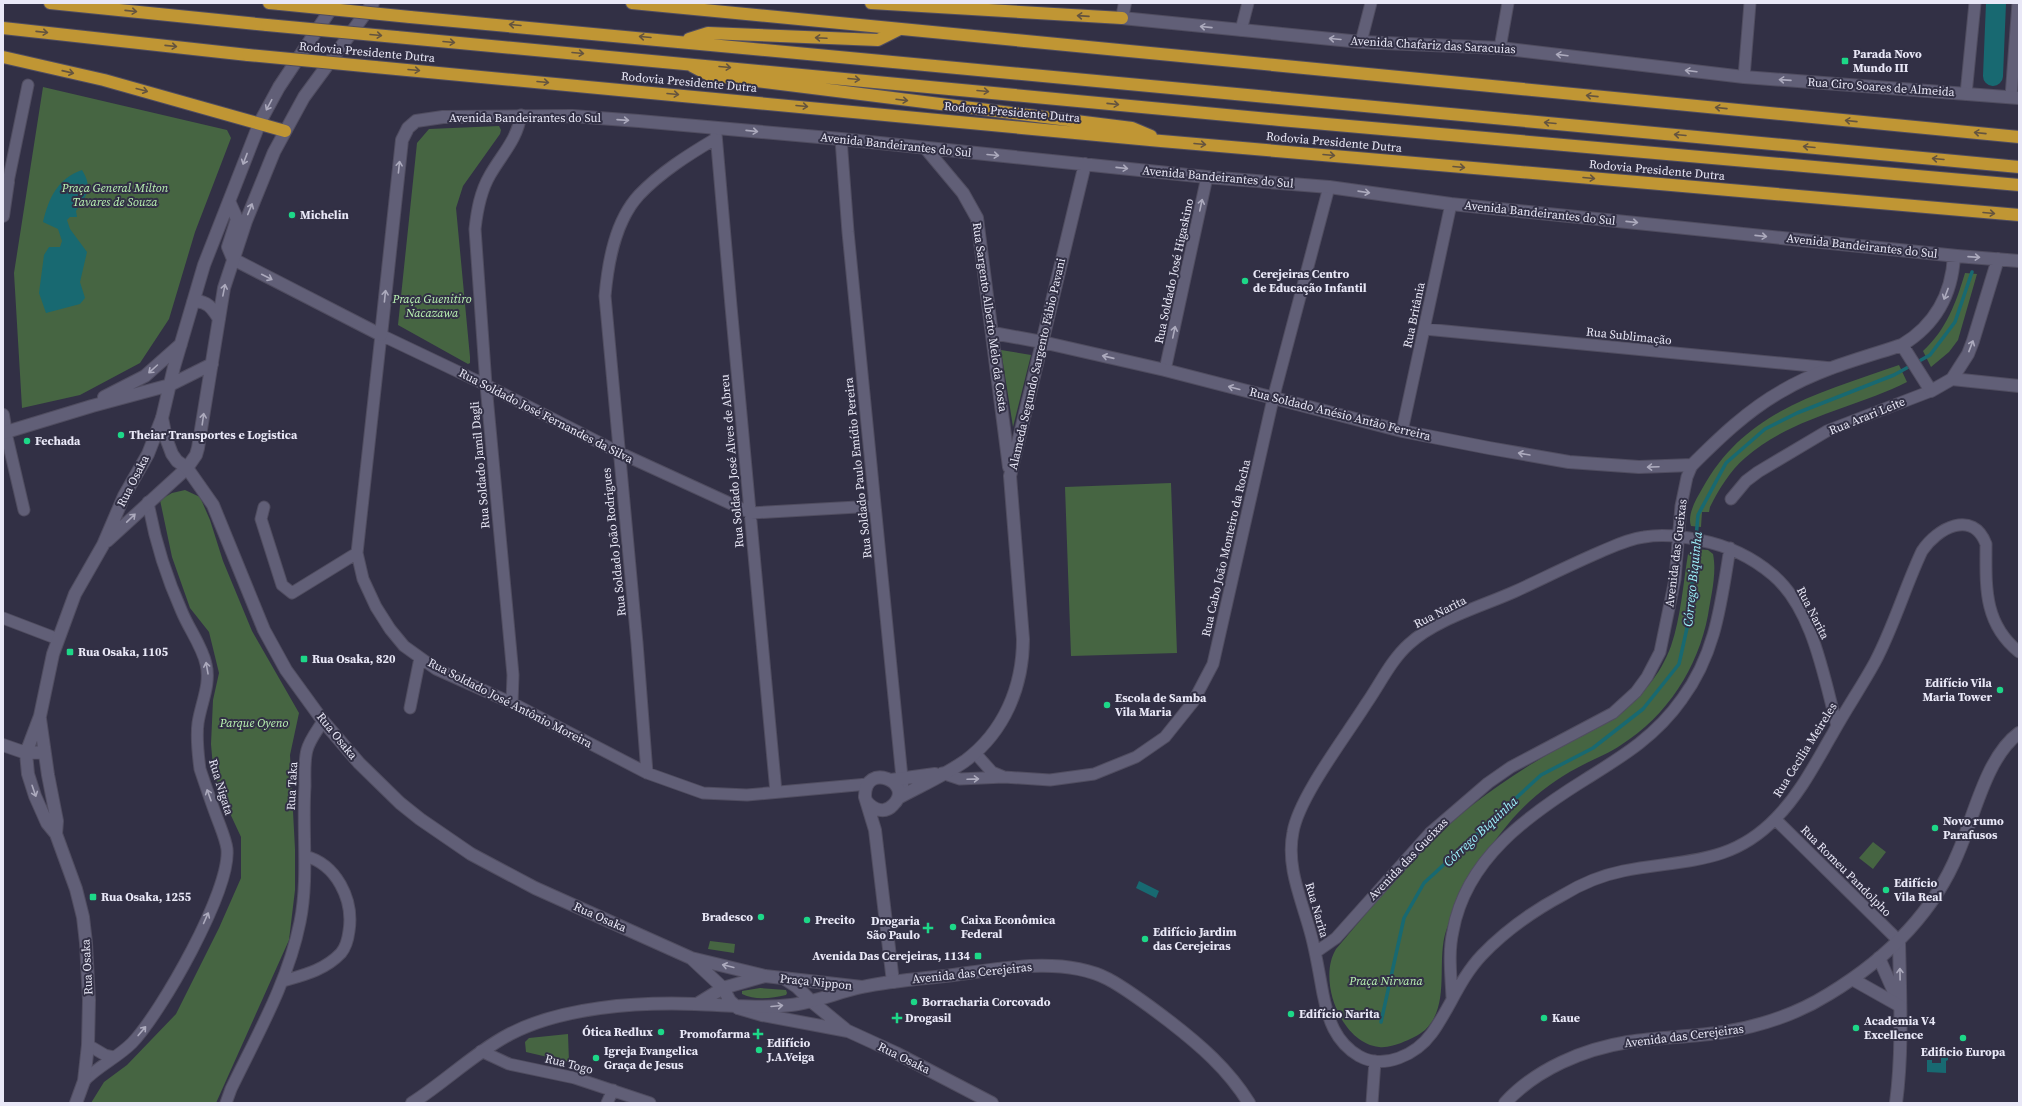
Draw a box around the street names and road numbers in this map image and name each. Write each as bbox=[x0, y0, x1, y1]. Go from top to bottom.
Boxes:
street label: Avenida Chafariz das Saracuias bbox=[1350, 33, 1516, 57]
street label: Rodovia Presidente Dutra bbox=[298, 38, 437, 66]
street label: Rodovia Presidente Dutra bbox=[620, 68, 759, 96]
street label: Rua Ciro Soares de Almeida bbox=[1807, 74, 1956, 100]
street label: Rodovia Presidente Dutra bbox=[943, 98, 1082, 126]
street label: Avenida Bandeirantes do Sul bbox=[449, 110, 601, 126]
street label: Rodovia Presidente Dutra bbox=[1265, 128, 1404, 156]
street label: Avenida Bandeirantes do Sul bbox=[820, 129, 973, 161]
street label: Rodovia Presidente Dutra bbox=[1588, 156, 1727, 184]
street label: Avenida Bandeirantes do Sul bbox=[1142, 162, 1295, 192]
street label: Rua Soldado José Higaskino bbox=[1151, 197, 1197, 345]
street label: Avenida Bandeirantes do Sul bbox=[1464, 197, 1617, 229]
street label: Rua Sargento Alberto Melo da Costa bbox=[969, 221, 1011, 414]
street label: Avenida Bandeirantes do Sul bbox=[1786, 230, 1939, 262]
street label: Alameda Segundo Sargento Fábio Pavani bbox=[1005, 256, 1069, 471]
street label: Rua Britânia bbox=[1399, 280, 1429, 349]
street label: Rua Sublimação bbox=[1585, 324, 1673, 348]
street label: Rua Soldado José Fernandes da Silva bbox=[456, 365, 637, 467]
street label: Rua Soldado José Alves de Abreu bbox=[716, 374, 748, 548]
street label: Rua Soldado Paulo Emídio Pereira bbox=[840, 376, 875, 559]
street label: Rua Soldado Anésio Antão Ferreira bbox=[1248, 384, 1433, 445]
street label: Rua Arari Leite bbox=[1827, 393, 1907, 439]
street label: Rua Soldado Jamil Dagli bbox=[466, 400, 494, 529]
street label: Rua Osaka bbox=[113, 452, 153, 510]
street label: Rua Cabo João Monteiro da Rocha bbox=[1198, 457, 1254, 638]
street label: Rua Soldado João Rodrigues bbox=[598, 467, 630, 617]
street label: Avenida das Gueixas bbox=[1661, 498, 1691, 608]
street label: Rua Narita bbox=[1793, 584, 1833, 643]
street label: Rua Narita bbox=[1411, 592, 1470, 632]
street label: Rua Soldado José Antônio Moreira bbox=[425, 654, 596, 752]
street label: Rua Cecilia Meireles bbox=[1769, 700, 1841, 800]
street label: Rua Osaka bbox=[313, 709, 361, 764]
street label: Rua Nigata bbox=[205, 757, 237, 818]
street label: Rua Taka bbox=[283, 760, 301, 811]
street label: Avenida das Gueixas bbox=[1365, 814, 1451, 904]
street label: Rua Romeu Pandolpho bbox=[1797, 822, 1895, 920]
street label: Rua Narita bbox=[1301, 880, 1333, 940]
street label: Rua Osaka bbox=[571, 898, 630, 936]
street label: Rua Osaka bbox=[77, 938, 96, 995]
street label: Avenida das Cerejeiras bbox=[911, 959, 1033, 987]
street label: Praça Nippon bbox=[779, 970, 853, 994]
street label: Avenida das Cerejeiras bbox=[1623, 1021, 1745, 1051]
street label: Rua Osaka bbox=[875, 1039, 933, 1078]
street label: Rua Togo bbox=[543, 1050, 595, 1078]

